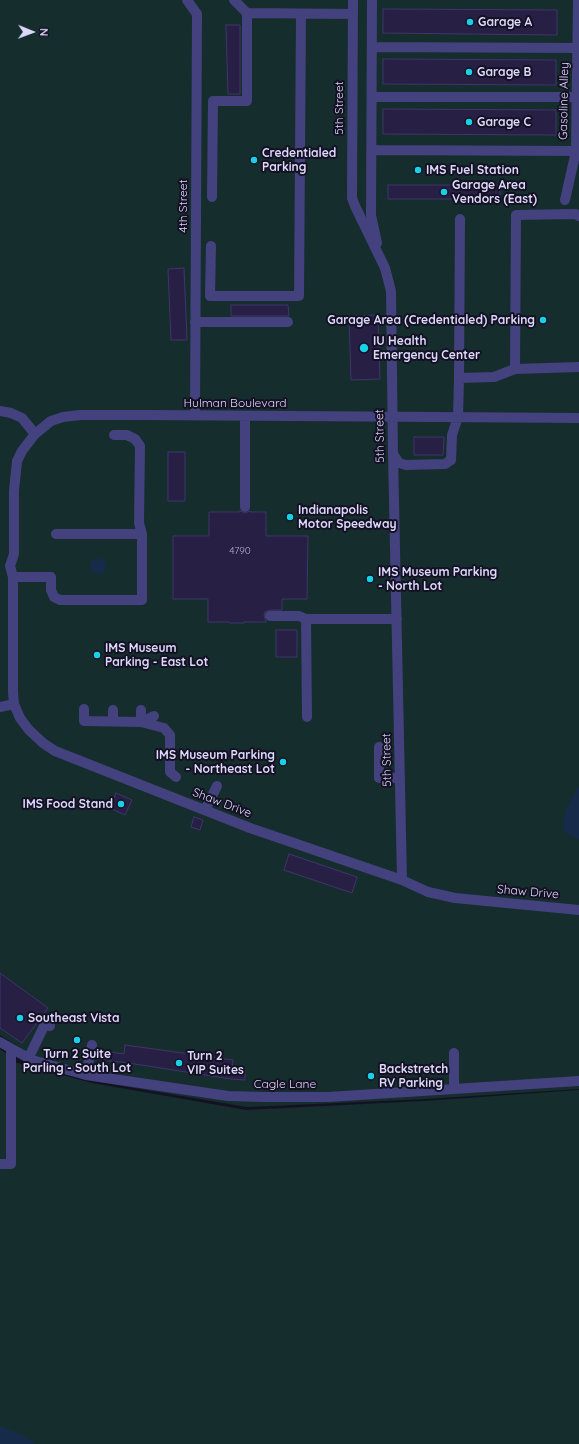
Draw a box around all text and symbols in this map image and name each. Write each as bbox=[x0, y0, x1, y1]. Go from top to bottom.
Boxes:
north arrow bbox=[12, 12, 52, 52]
place label: Garage A bbox=[478, 15, 532, 29]
marker: Garage A bbox=[465, 17, 475, 27]
text: N bbox=[37, 28, 51, 36]
street label: Gasoline Alley bbox=[556, 62, 572, 140]
place label: Garage B bbox=[477, 65, 531, 79]
marker: Garage B bbox=[464, 67, 474, 77]
street label: 5th Street bbox=[332, 81, 346, 135]
place label: Garage C bbox=[477, 115, 531, 129]
marker: Garage C bbox=[464, 117, 474, 127]
place label: Credentialed Parking bbox=[262, 146, 336, 174]
marker: Credentialed Parking bbox=[249, 155, 259, 165]
place label: IMS Fuel Station bbox=[426, 163, 519, 177]
marker: IMS Fuel Station bbox=[413, 165, 423, 175]
place label: Garage Area Vendors (East) bbox=[452, 178, 537, 206]
street label: 4th Street bbox=[176, 179, 190, 233]
marker: Garage Area Vendors (East) bbox=[439, 187, 449, 197]
place label: Garage Area (Credentialed) Parking bbox=[327, 313, 535, 327]
marker: Garage Area (Credentialed) Parking bbox=[538, 315, 548, 325]
place label: IU Health Emergency Center bbox=[373, 334, 480, 362]
marker: IU Health Emergency Center bbox=[358, 342, 370, 354]
street label: Hulman Boulevard bbox=[183, 396, 287, 410]
street label: 5th Street bbox=[372, 409, 388, 463]
place label: Indianapolis Motor Speedway bbox=[298, 503, 396, 531]
marker: Indianapolis Motor Speedway bbox=[285, 512, 295, 522]
house number: 4790 bbox=[229, 545, 251, 557]
place label: IMS Museum Parking - North Lot bbox=[378, 565, 497, 593]
marker: IMS Museum Parking - North Lot bbox=[365, 574, 375, 584]
place label: IMS Museum Parking - East Lot bbox=[105, 641, 208, 669]
marker: IMS Museum Parking - East Lot bbox=[92, 650, 102, 660]
street label: 5th Street bbox=[379, 733, 395, 787]
place label: IMS Museum Parking - Northeast Lot bbox=[156, 748, 275, 776]
marker: IMS Museum Parking - Northeast Lot bbox=[278, 757, 288, 767]
street label: Shaw Drive bbox=[191, 785, 253, 821]
place label: IMS Food Stand bbox=[23, 797, 113, 811]
marker: IMS Food Stand bbox=[116, 799, 126, 809]
street label: Shaw Drive bbox=[497, 882, 559, 902]
place label: Southeast Vista bbox=[28, 1011, 120, 1025]
marker: Southeast Vista bbox=[15, 1013, 25, 1023]
marker: Turn 2 Suite Parling - South Lot bbox=[72, 1035, 82, 1045]
place label: Turn 2 Suite Parling - South Lot bbox=[23, 1047, 131, 1075]
place label: Turn 2 VIP Suites bbox=[187, 1049, 244, 1077]
marker: Turn 2 VIP Suites bbox=[174, 1058, 184, 1068]
place label: Backstretch RV Parking bbox=[379, 1062, 448, 1090]
marker: Backstretch RV Parking bbox=[366, 1071, 376, 1081]
street label: Cagle Lane bbox=[254, 1077, 316, 1091]

